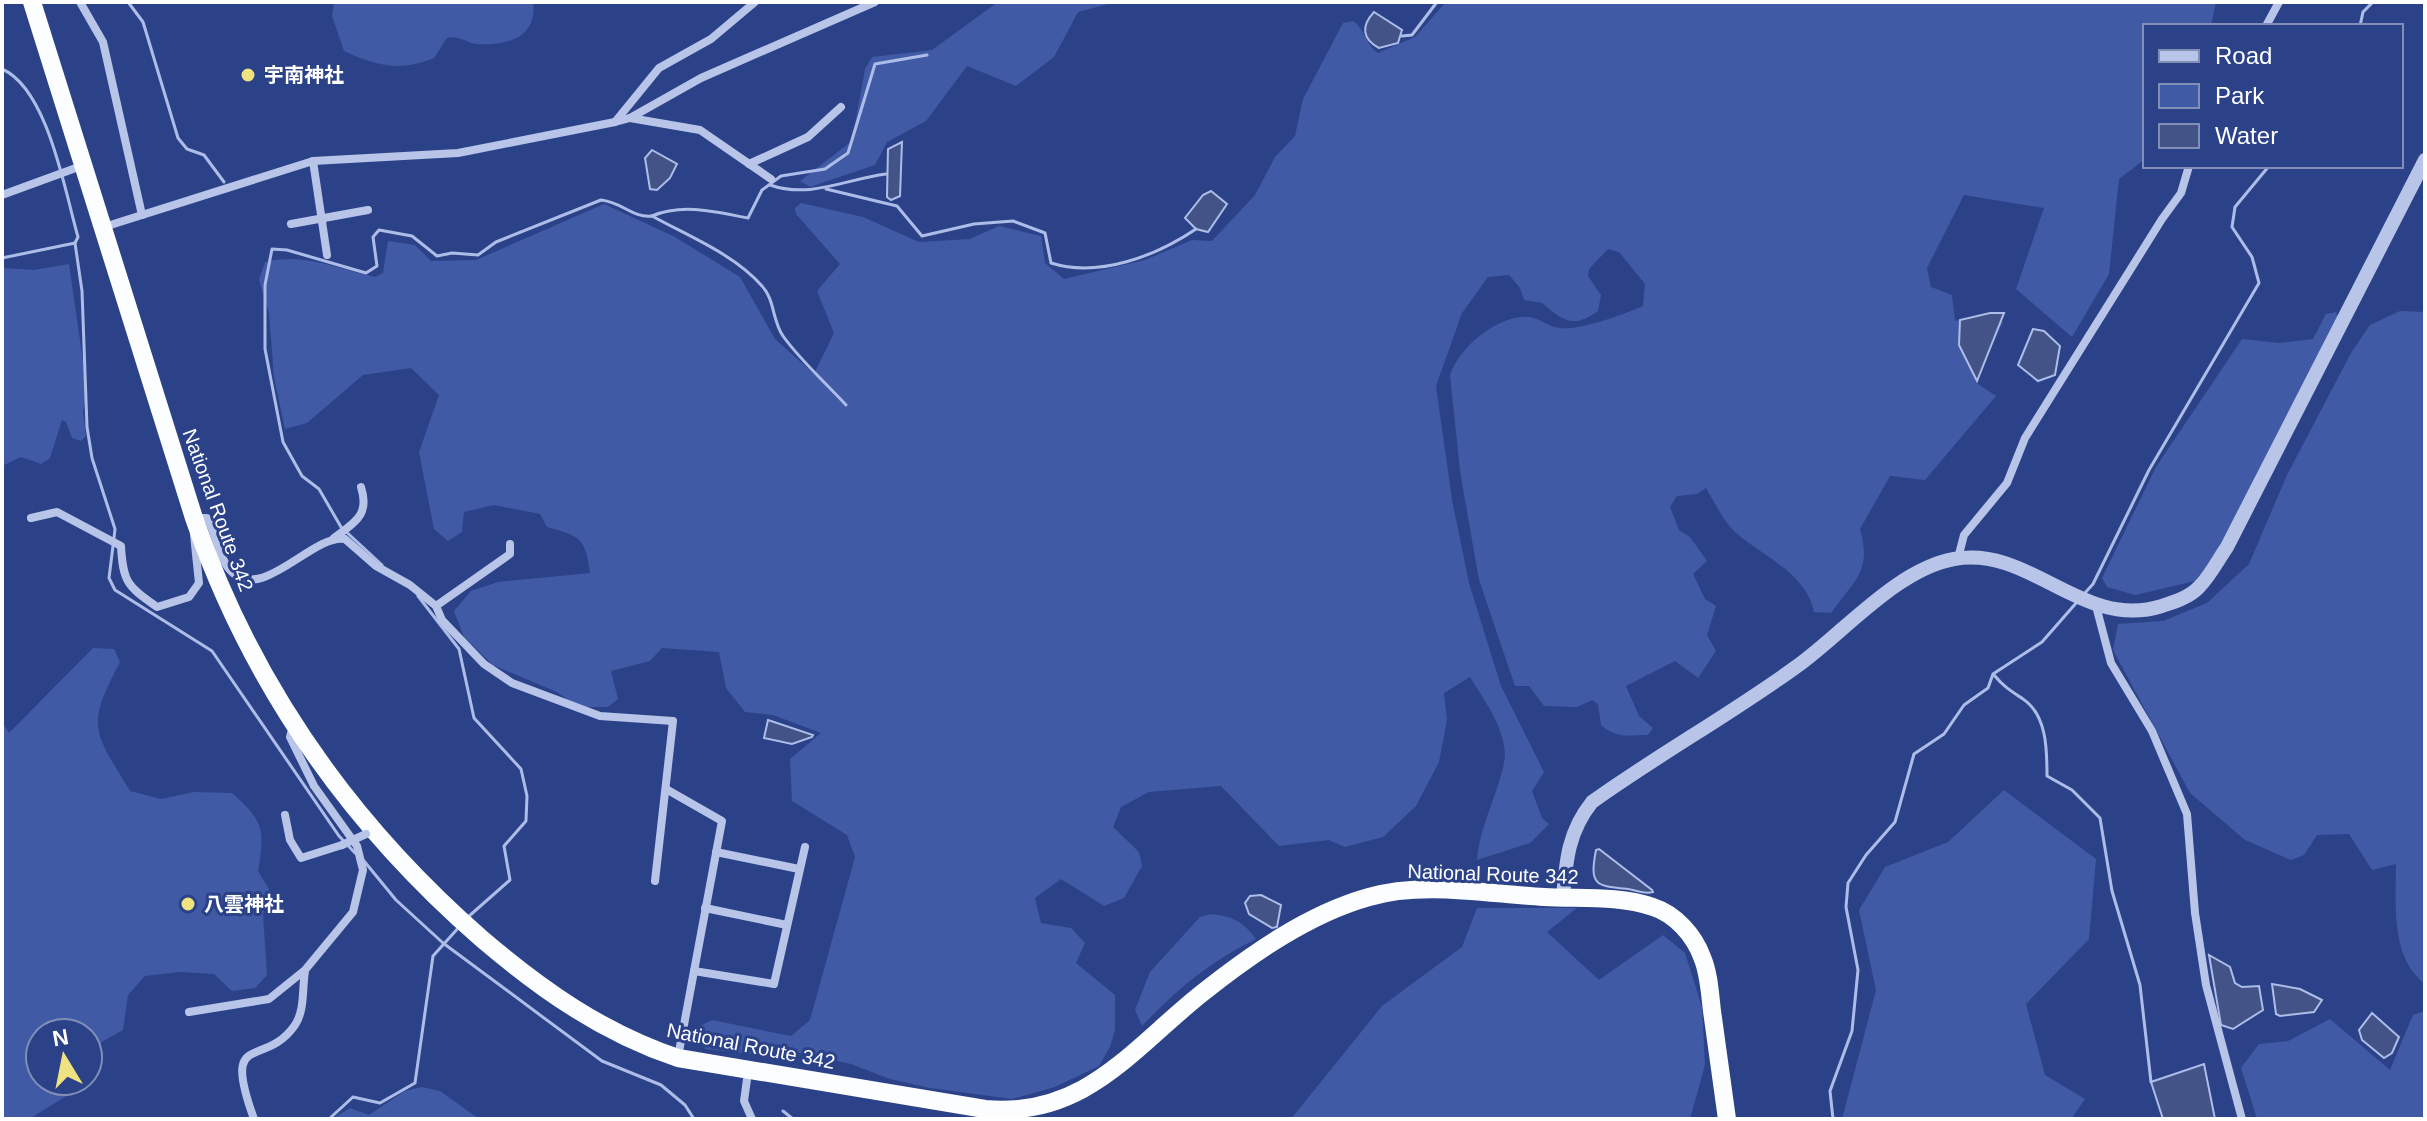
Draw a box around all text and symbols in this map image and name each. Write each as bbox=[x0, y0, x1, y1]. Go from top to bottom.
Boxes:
legend bbox=[2143, 24, 2403, 168]
text: Road bbox=[2215, 42, 2272, 69]
place label: 宇南神社 bbox=[264, 64, 344, 86]
marker: 宇南神社 bbox=[239, 66, 257, 84]
text: Park bbox=[2215, 82, 2265, 109]
text: Water bbox=[2215, 122, 2278, 149]
street label: National Route 342 bbox=[178, 426, 258, 594]
street label: National Route 342 bbox=[1407, 860, 1579, 888]
place label: 八雲神社 bbox=[204, 893, 284, 915]
marker: 八雲神社 bbox=[179, 895, 197, 913]
north arrow bbox=[24, 1017, 104, 1097]
street label: National Route 342 bbox=[665, 1019, 837, 1073]
text: N bbox=[51, 1024, 71, 1051]

